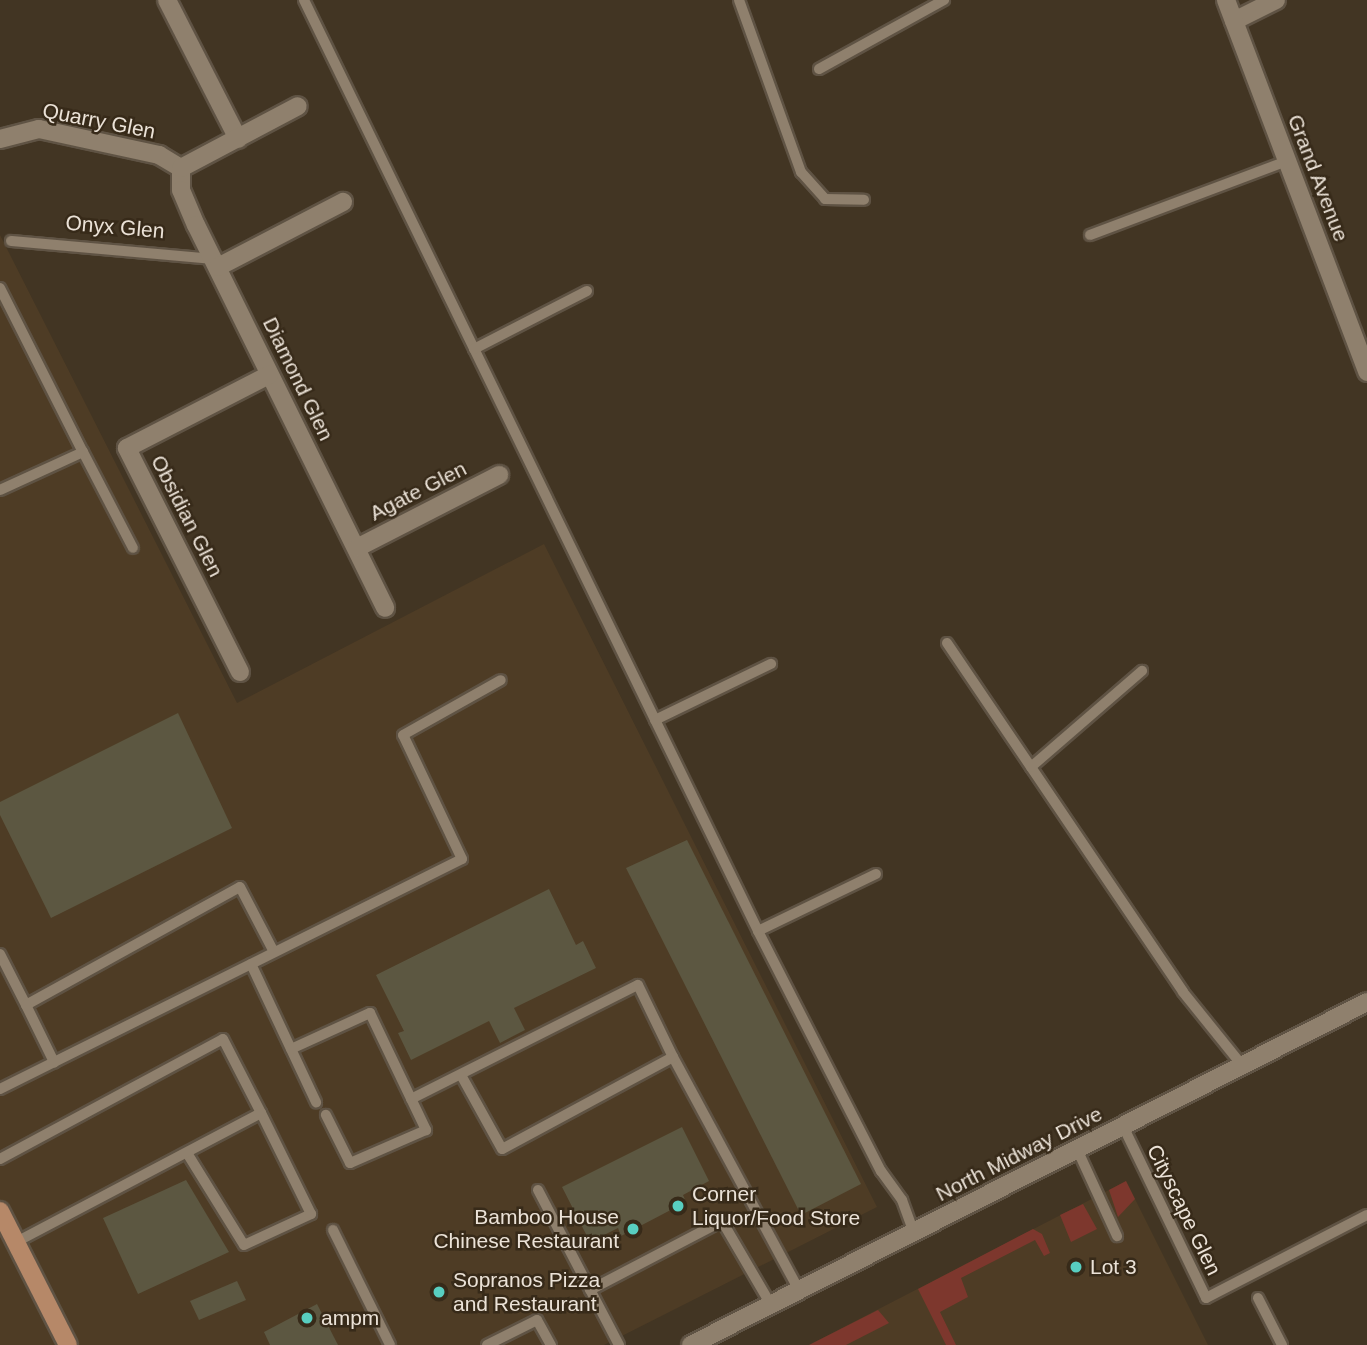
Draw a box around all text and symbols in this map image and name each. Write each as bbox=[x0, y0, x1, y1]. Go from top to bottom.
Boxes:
street label: Quarry Glen bbox=[40, 98, 158, 144]
street label: Grand Avenue bbox=[1282, 110, 1354, 246]
street label: Onyx Glen bbox=[64, 210, 166, 244]
street label: Diamond Glen bbox=[257, 313, 339, 445]
street label: Obsidian Glen bbox=[146, 451, 228, 581]
street label: Agate Glen bbox=[365, 456, 471, 526]
street label: North Midway Drive bbox=[932, 1101, 1106, 1207]
street label: Cityscape Glen bbox=[1141, 1140, 1227, 1280]
place label: Corner Liquor/Food Store bbox=[692, 1181, 860, 1231]
marker: Corner Liquor/Food Store bbox=[670, 1198, 686, 1214]
place label: Bamboo House Chinese Restaurant bbox=[433, 1204, 619, 1254]
marker: Bamboo House Chinese Restaurant bbox=[625, 1221, 641, 1237]
place label: Lot 3 bbox=[1090, 1254, 1137, 1280]
marker: Lot 3 bbox=[1068, 1259, 1084, 1275]
place label: Sopranos Pizza and Restaurant bbox=[453, 1267, 600, 1317]
marker: Sopranos Pizza and Restaurant bbox=[431, 1284, 447, 1300]
place label: ampm bbox=[321, 1305, 379, 1331]
marker: ampm bbox=[299, 1310, 315, 1326]

